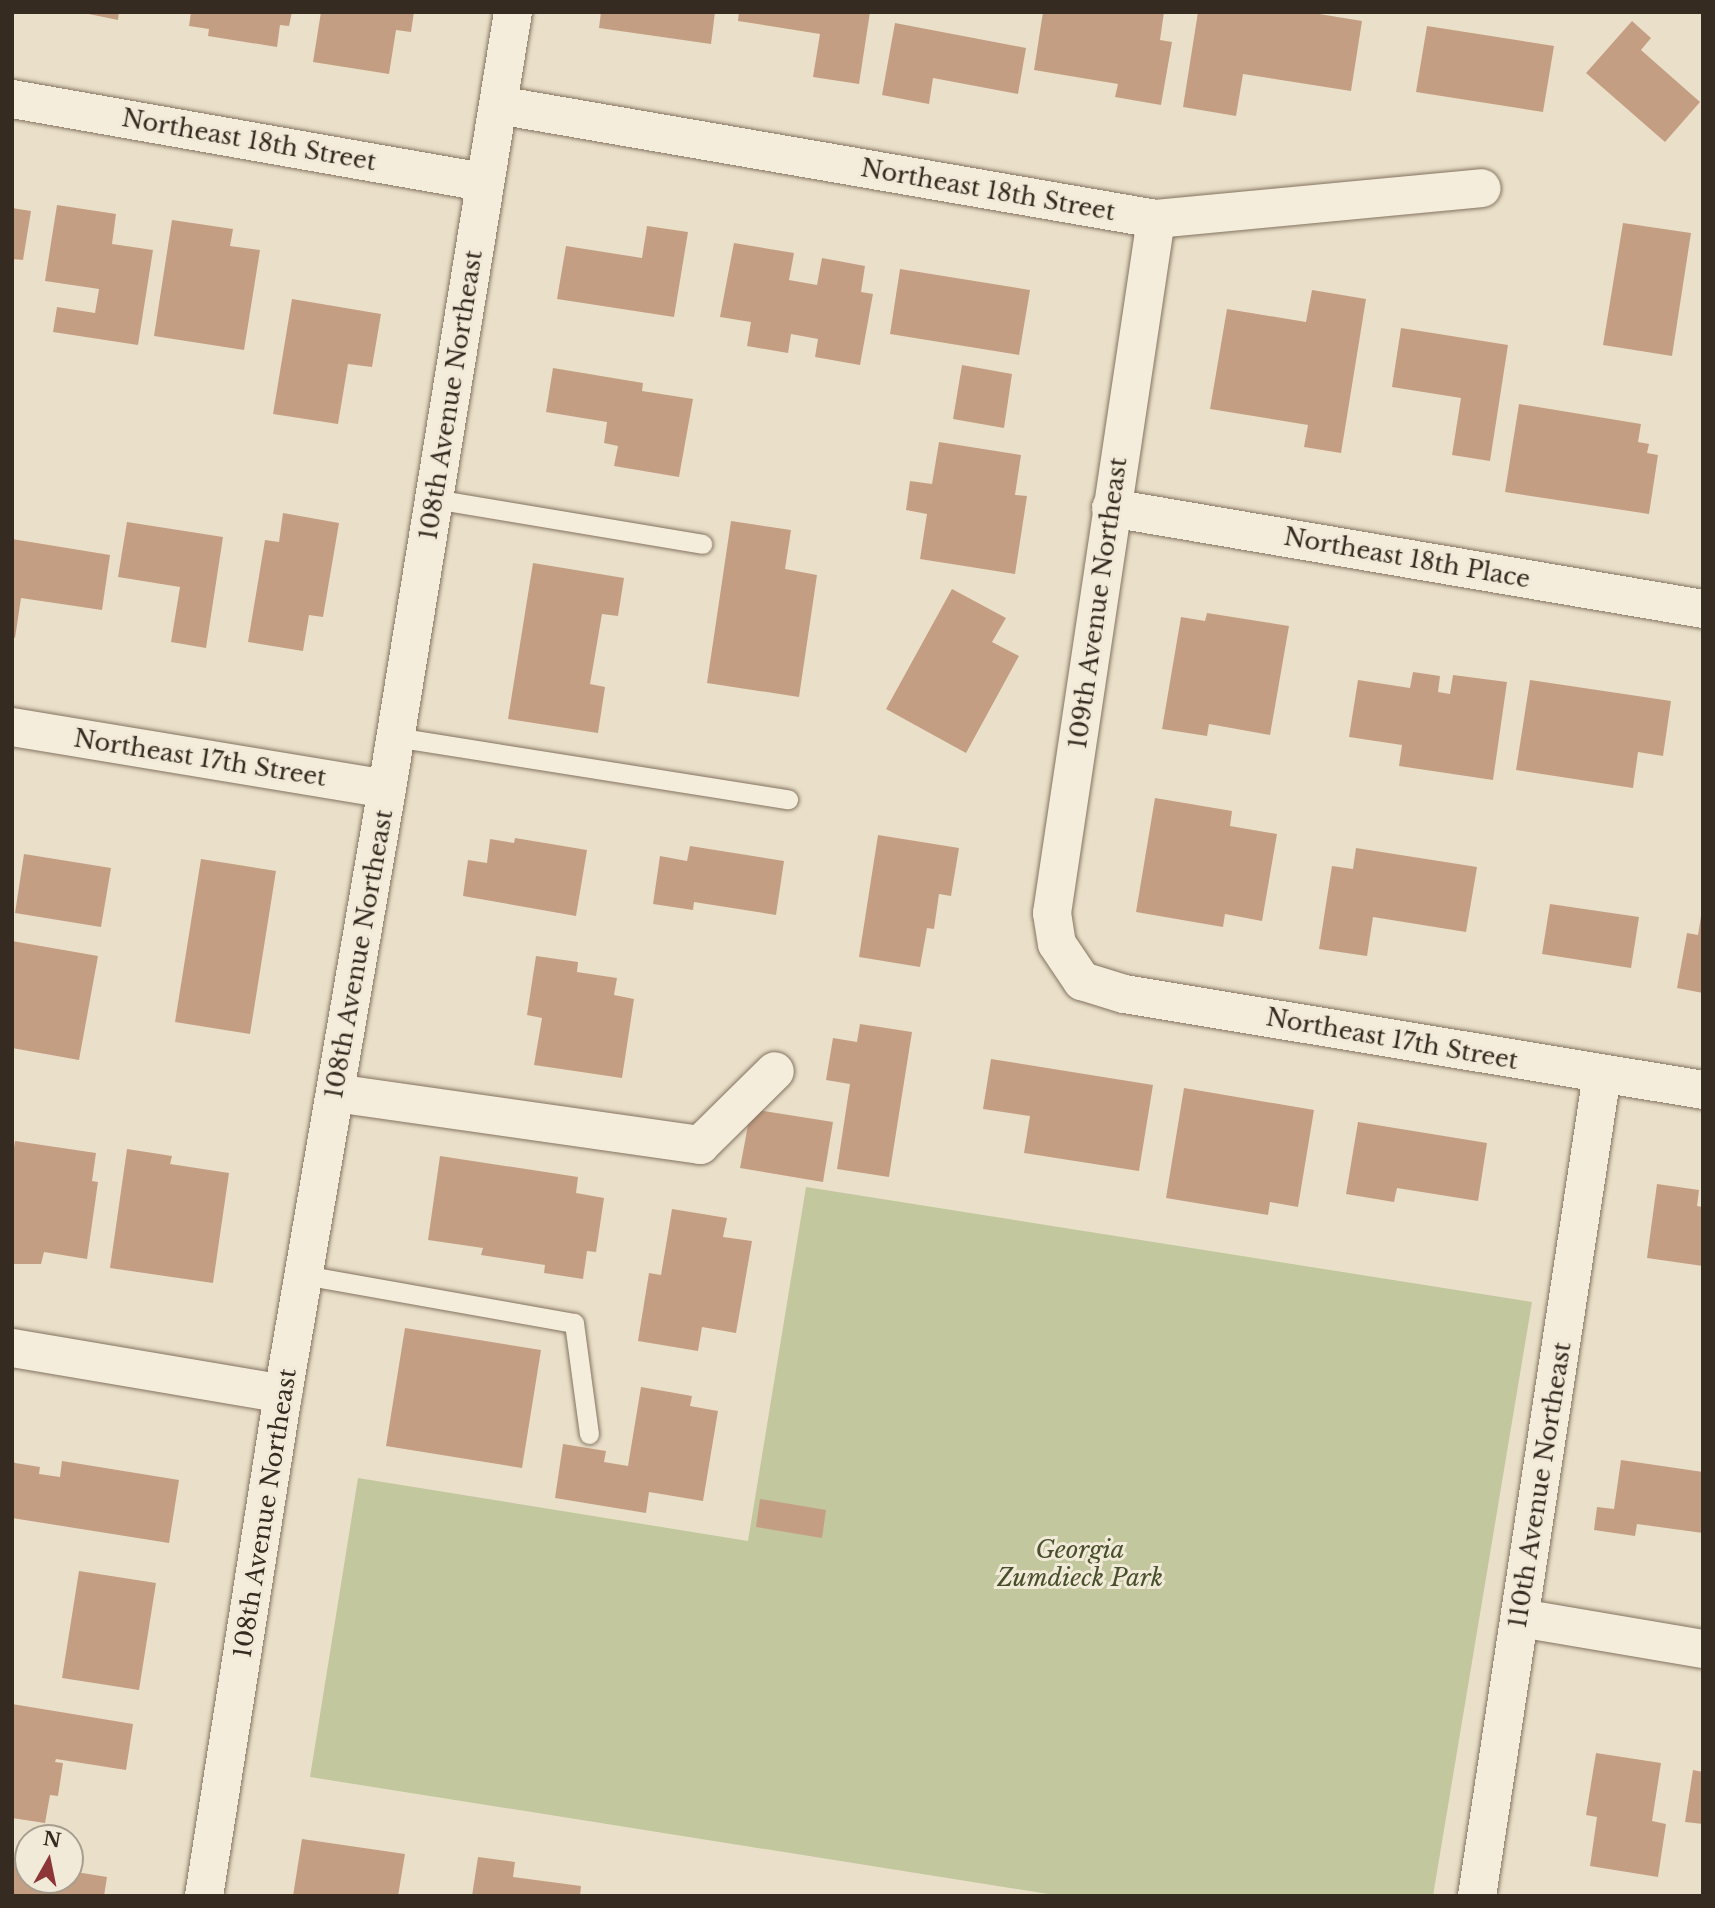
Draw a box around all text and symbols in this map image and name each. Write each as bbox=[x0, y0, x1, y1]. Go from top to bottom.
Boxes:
street label: Northeast 18th Street bbox=[120, 103, 378, 177]
street label: Northeast 18th Street bbox=[859, 153, 1117, 227]
street label: 108th Avenue Northeast bbox=[414, 248, 488, 542]
street label: 109th Avenue Northeast bbox=[1063, 455, 1133, 751]
street label: Northeast 18th Place bbox=[1282, 522, 1532, 594]
street label: Northeast 17th Street bbox=[72, 724, 328, 792]
street label: 108th Avenue Northeast bbox=[319, 807, 399, 1101]
street label: Northeast 17th Street bbox=[1264, 1003, 1520, 1075]
street label: 110th Avenue Northeast bbox=[1503, 1340, 1577, 1630]
street label: 108th Avenue Northeast bbox=[228, 1366, 302, 1660]
park label: Georgia Zumdieck Park bbox=[997, 1536, 1163, 1592]
north arrow bbox=[14, 1824, 84, 1894]
text: N bbox=[41, 1827, 63, 1852]

